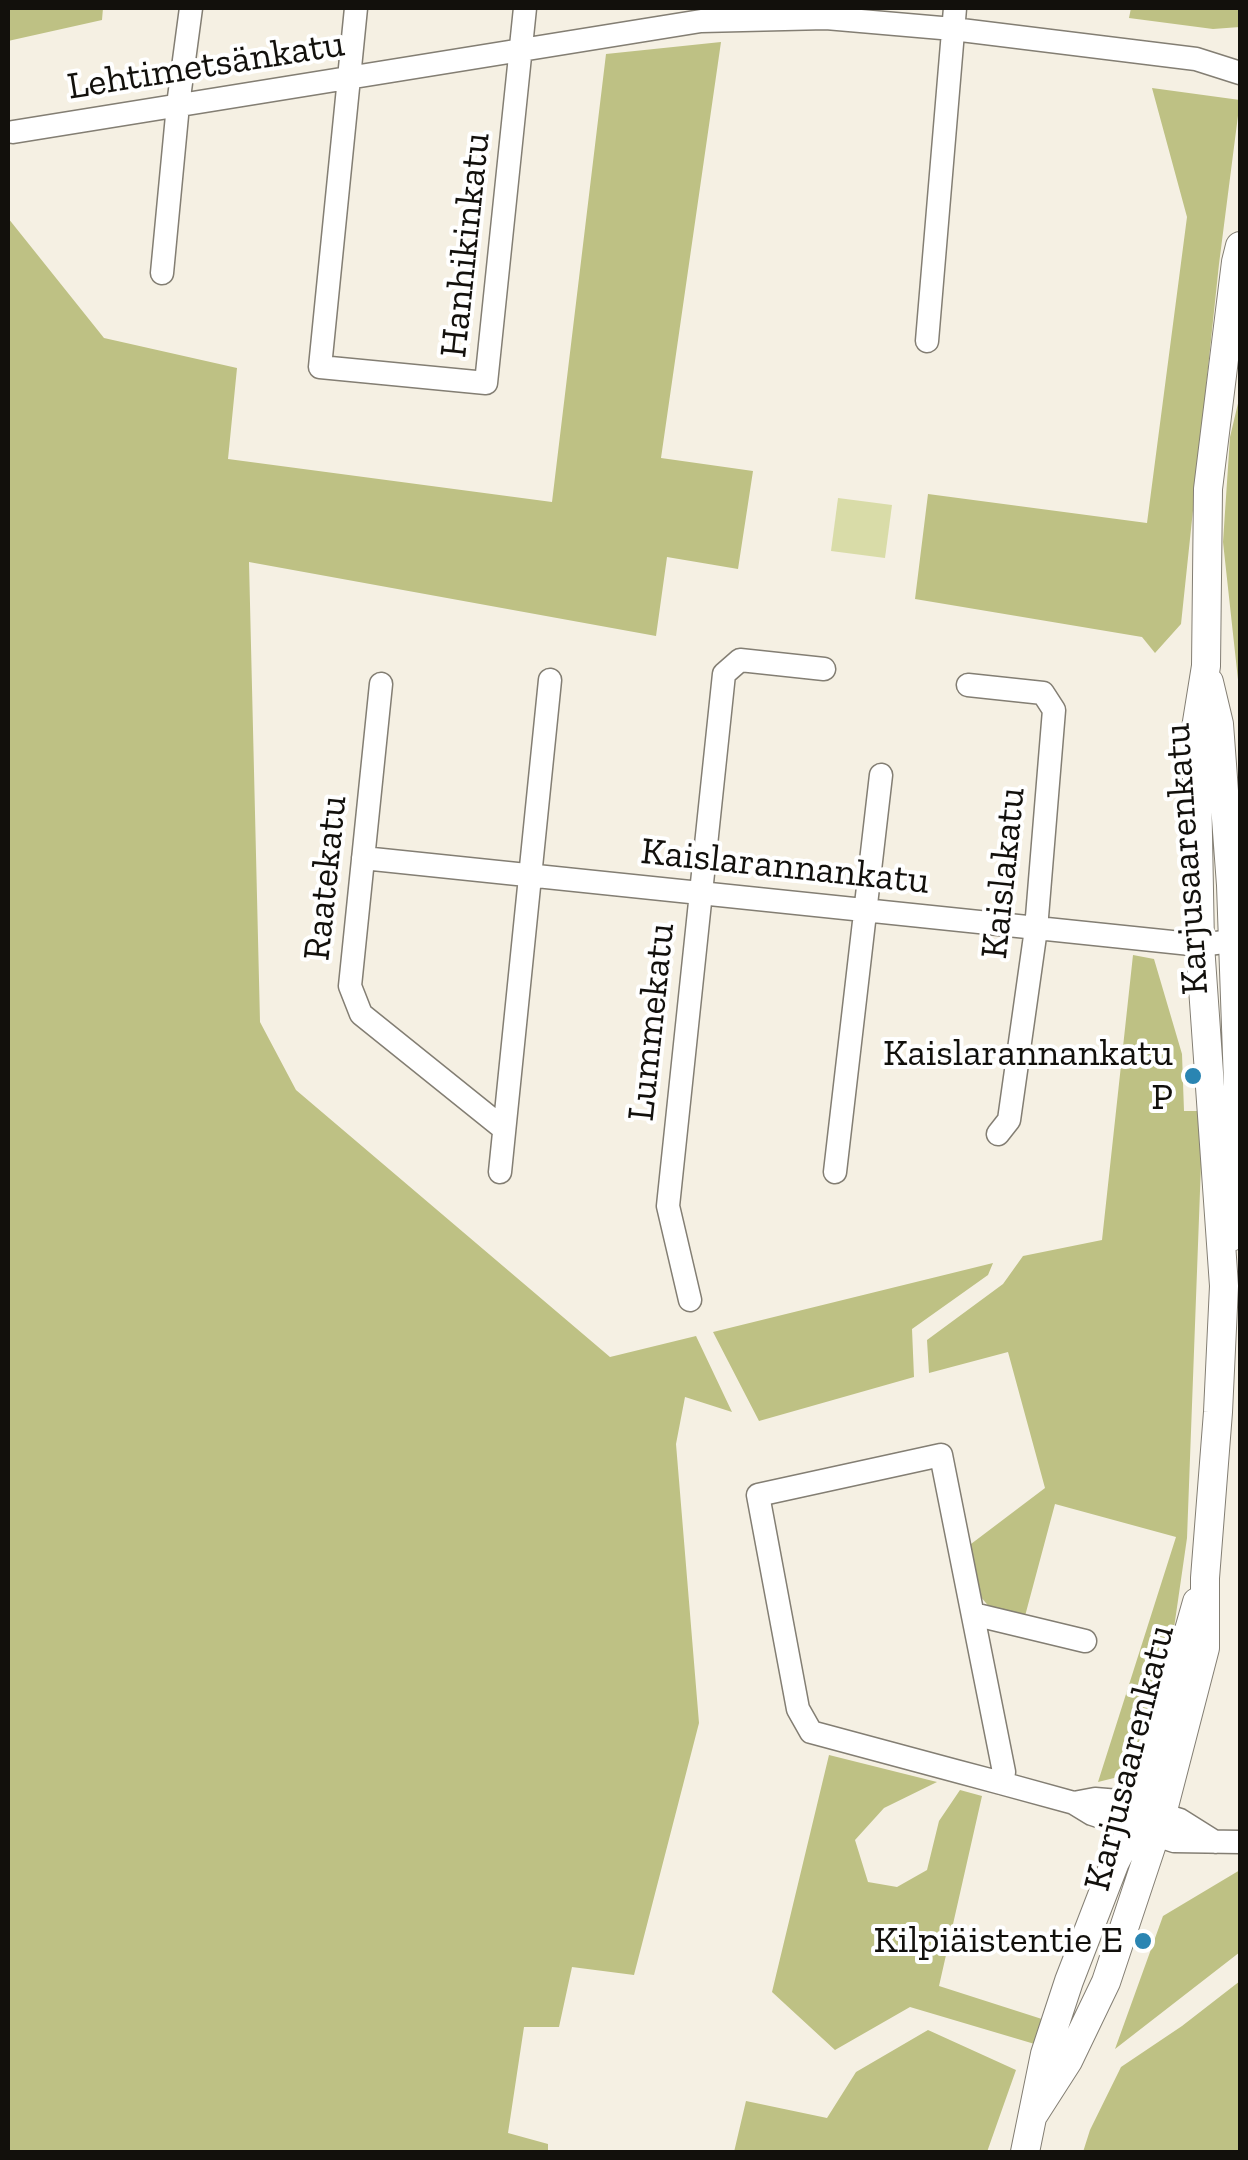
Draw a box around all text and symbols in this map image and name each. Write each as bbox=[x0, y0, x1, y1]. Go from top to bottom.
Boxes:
street label: Lehtimetsänkatu bbox=[64, 22, 348, 110]
street label: Hanhikinkatu bbox=[432, 130, 500, 360]
street label: Karjusaarenkatu bbox=[1155, 722, 1219, 996]
street label: Kaislakatu bbox=[972, 785, 1036, 961]
street label: Raatekatu bbox=[295, 793, 357, 963]
street label: Kaislarannankatu bbox=[638, 829, 932, 905]
street label: Lummekatu bbox=[619, 921, 685, 1123]
place label: Kaislarannankatu P bbox=[883, 1031, 1173, 1120]
marker: Kaislarannankatu P bbox=[1182, 1065, 1204, 1087]
street label: Karjusaarenkatu bbox=[1075, 1620, 1185, 1896]
place label: Kilpiäistentie E bbox=[873, 1918, 1123, 1964]
marker: Kilpiäistentie E bbox=[1132, 1930, 1154, 1952]

